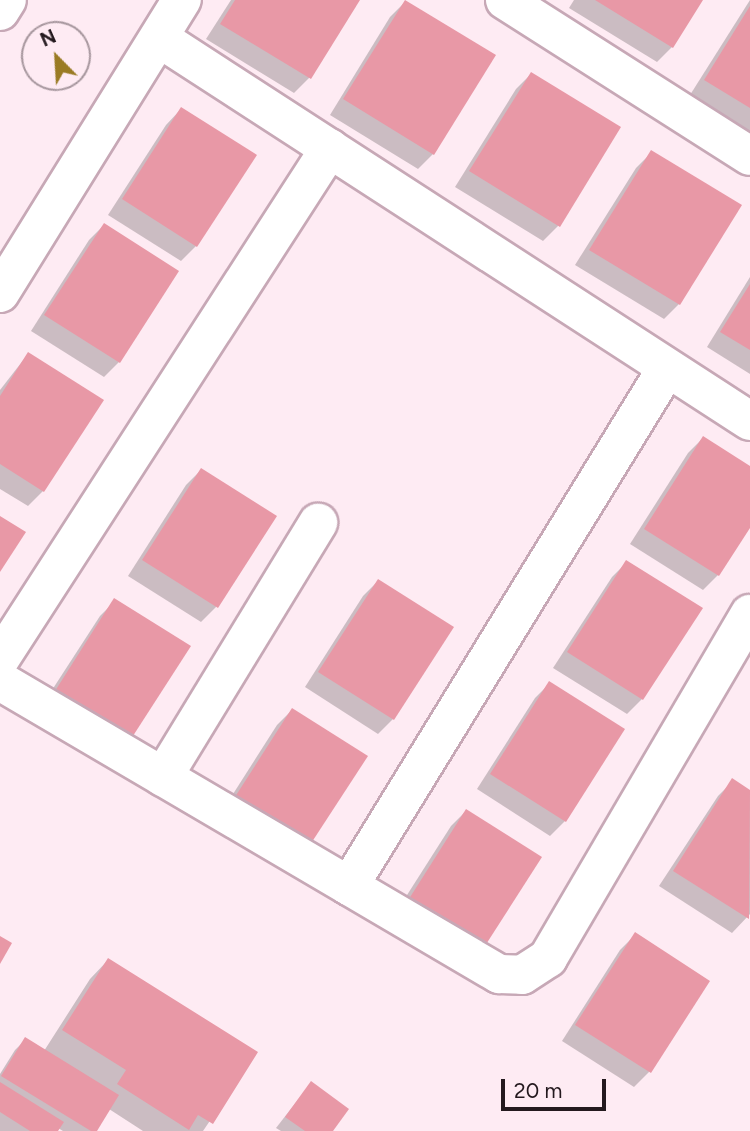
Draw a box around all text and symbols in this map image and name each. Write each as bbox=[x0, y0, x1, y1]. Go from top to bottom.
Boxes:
north arrow bbox=[21, 21, 91, 91]
text: N bbox=[37, 25, 59, 52]
scale bar bbox=[505, 1064, 610, 1108]
text: 20 m bbox=[514, 1078, 562, 1103]

